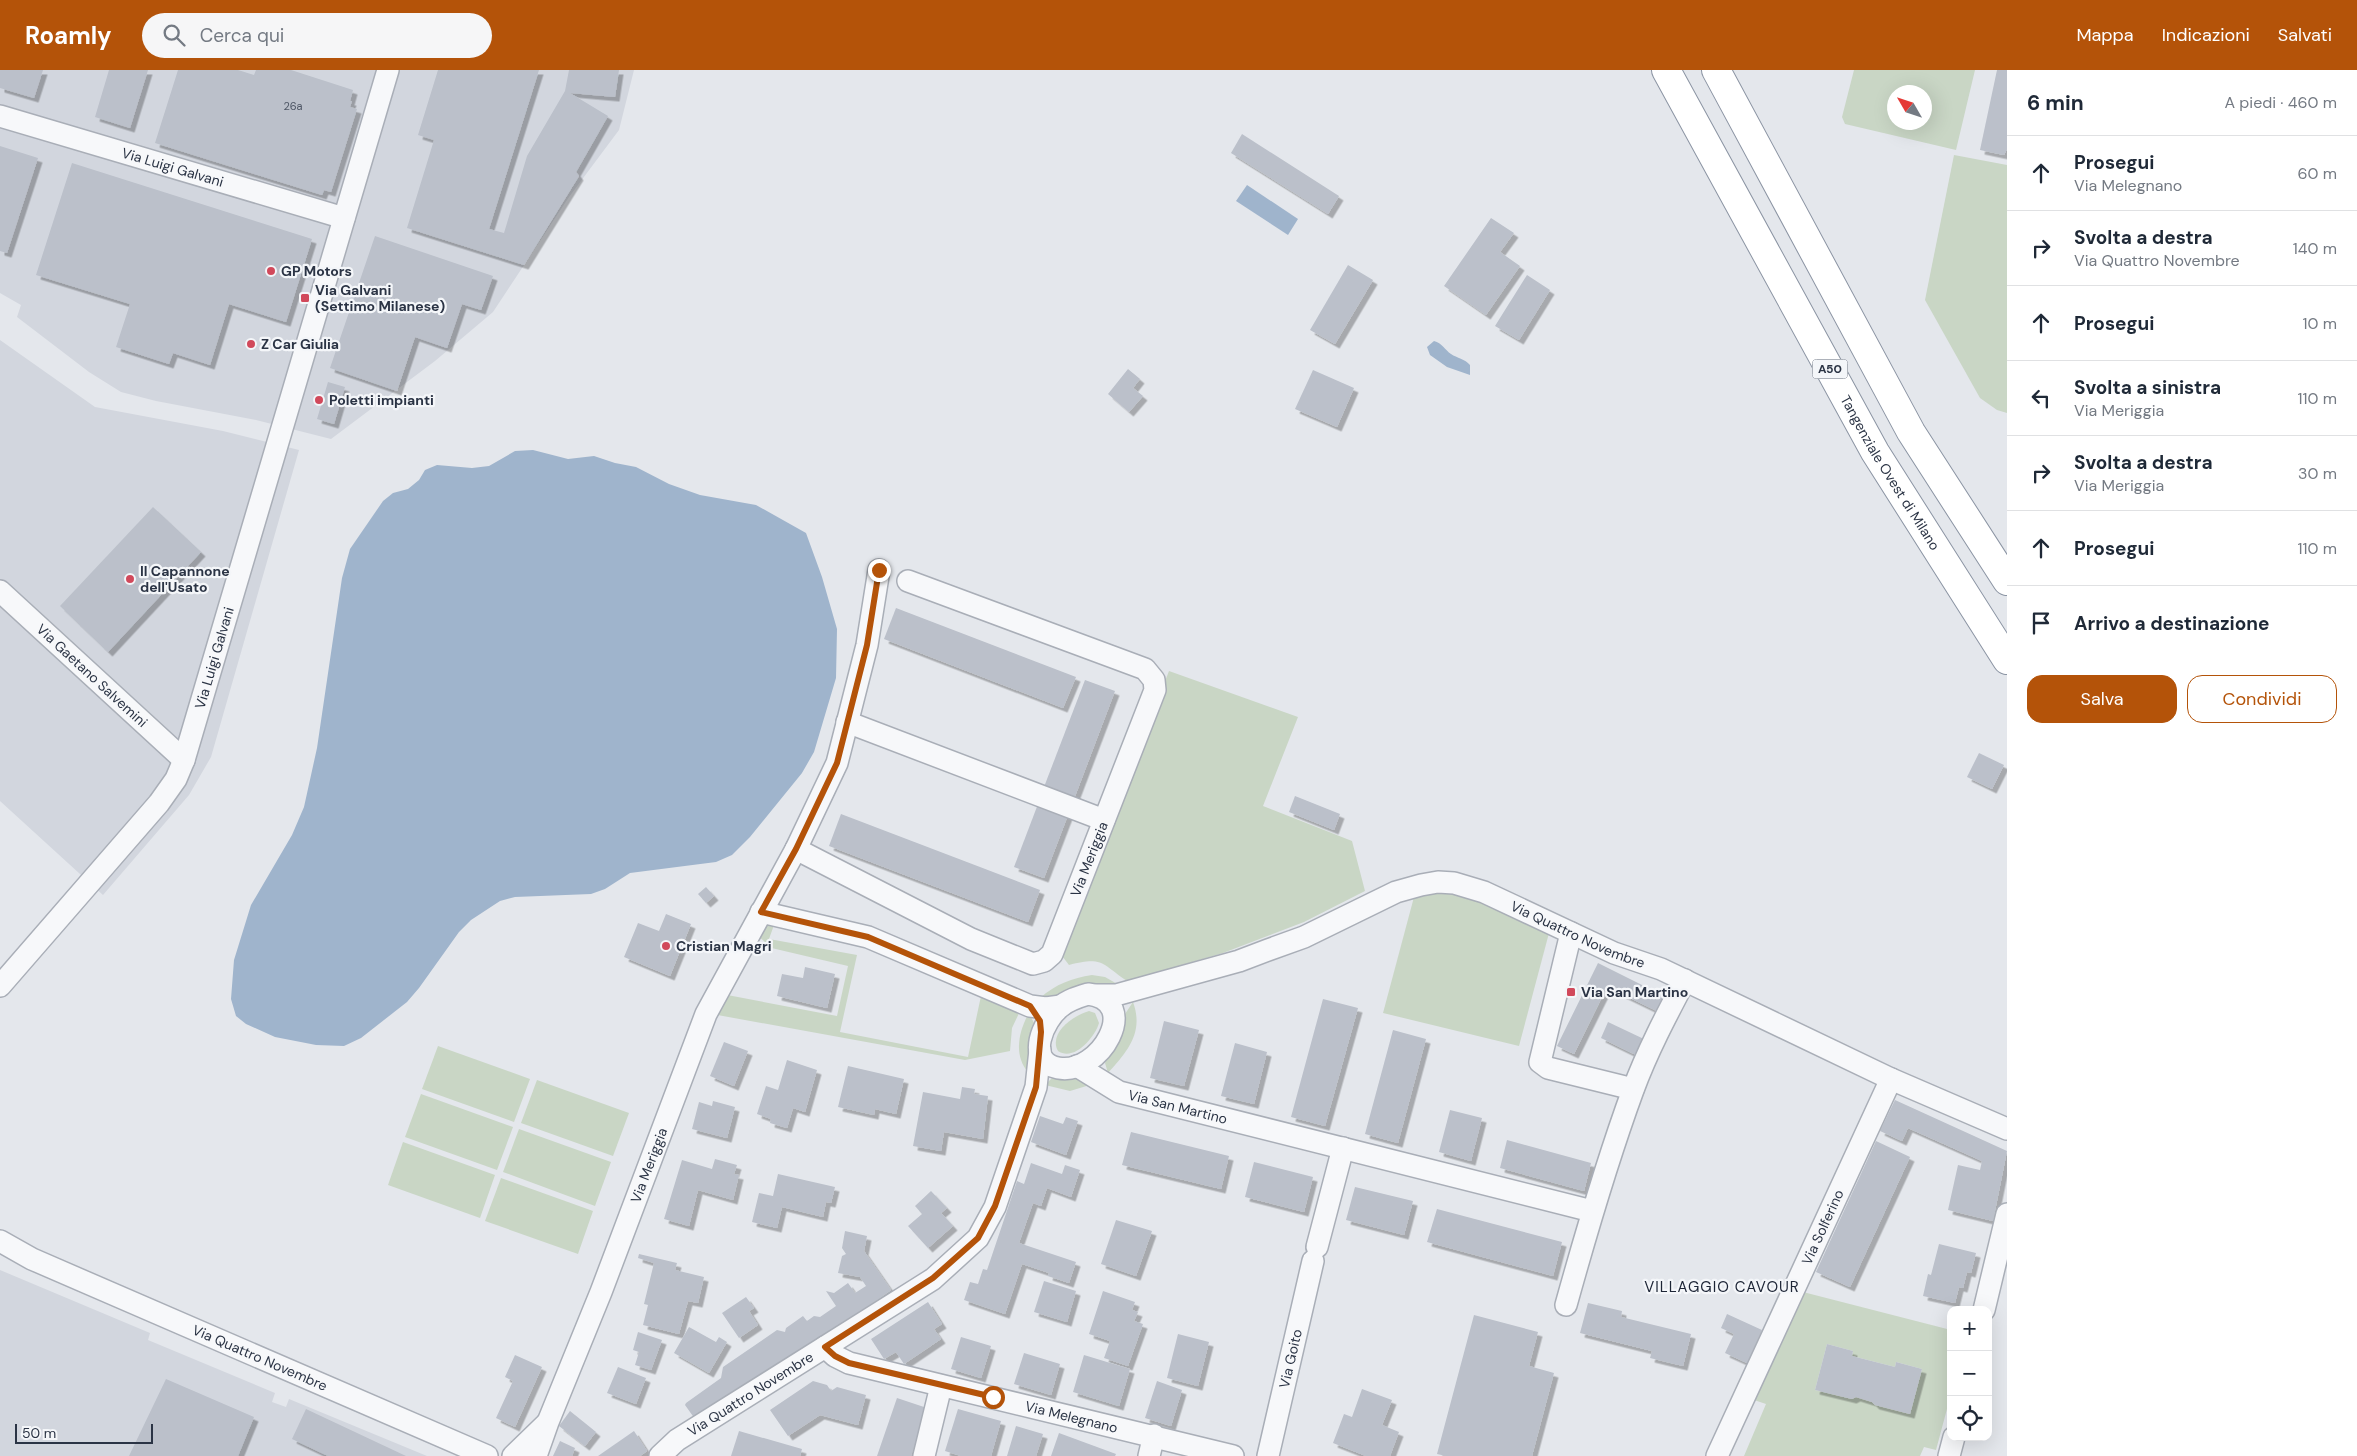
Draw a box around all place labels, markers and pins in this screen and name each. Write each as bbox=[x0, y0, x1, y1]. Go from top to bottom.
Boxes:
place label: GP Motors bbox=[281, 262, 352, 280]
marker: GP Motors bbox=[265, 265, 277, 277]
place label: Via Galvani (Settimo Milanese) bbox=[315, 281, 446, 315]
marker: Via Galvani (Settimo Milanese) bbox=[299, 292, 311, 304]
place label: Z Car Giulia bbox=[261, 335, 339, 353]
marker: Z Car Giulia bbox=[245, 338, 257, 350]
place label: Poletti impianti bbox=[329, 391, 434, 409]
marker: Poletti impianti bbox=[313, 394, 325, 406]
place label: Il Capannone dell'Usato bbox=[140, 562, 230, 596]
marker: Il Capannone dell'Usato bbox=[124, 573, 136, 585]
place label: Cristian Magri bbox=[676, 937, 772, 955]
marker: Cristian Magri bbox=[660, 940, 672, 952]
place label: Via San Martino bbox=[1581, 983, 1688, 1001]
marker: Via San Martino bbox=[1565, 986, 1577, 998]

